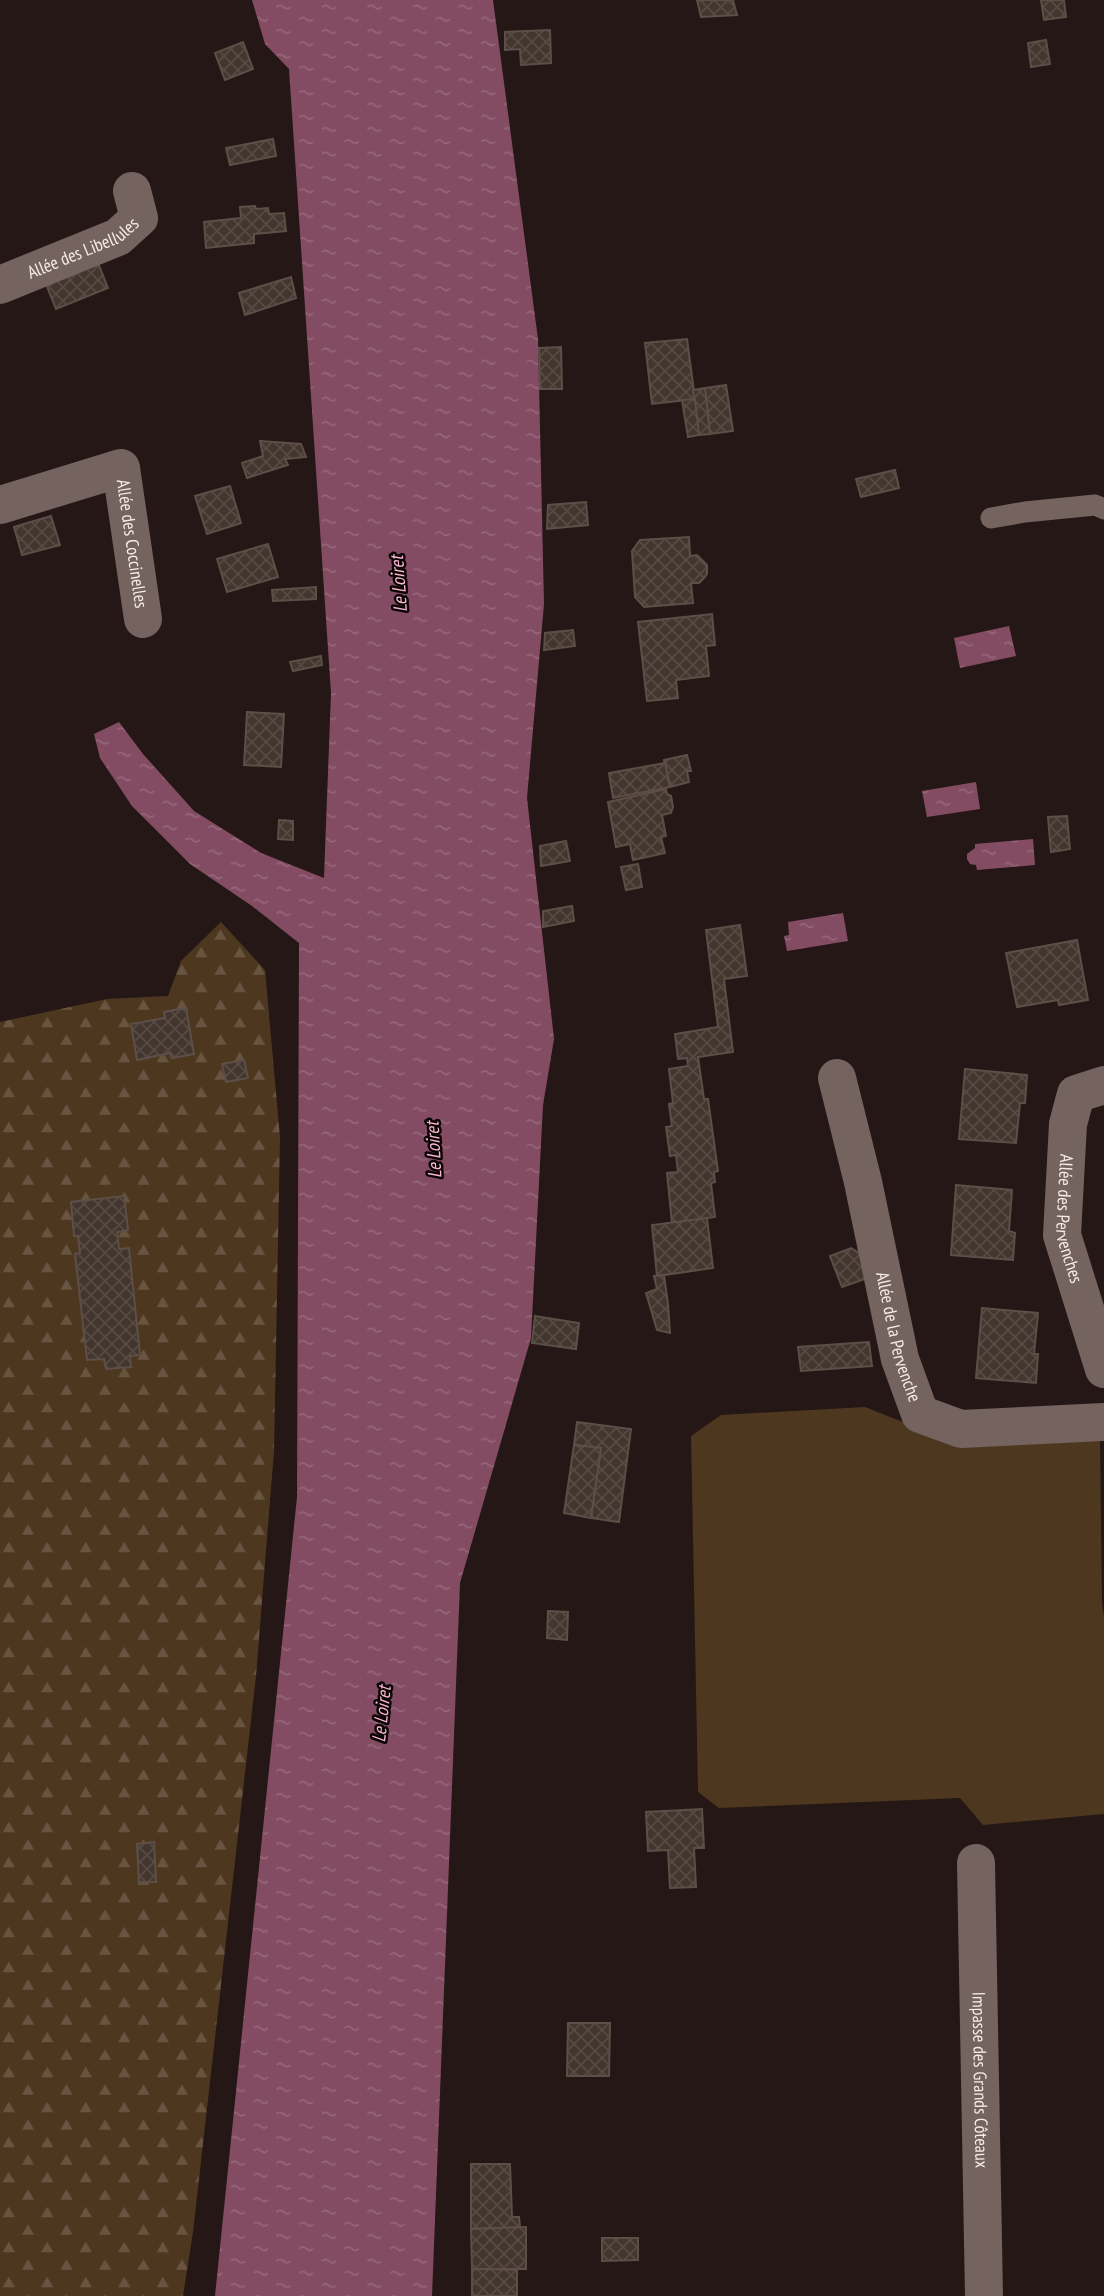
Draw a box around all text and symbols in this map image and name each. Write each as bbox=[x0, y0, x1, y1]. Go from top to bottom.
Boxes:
street label: Allée des Libellules bbox=[24, 212, 143, 284]
street label: Allée des Coccinelles bbox=[112, 478, 153, 610]
water label: Le Loiret bbox=[384, 552, 412, 613]
water label: Le Loiret bbox=[419, 1118, 446, 1179]
street label: Allée des Pervenches bbox=[1051, 1153, 1088, 1286]
street label: Allée de la Pervenche bbox=[871, 1269, 927, 1405]
water label: Le Loiret bbox=[366, 1682, 396, 1743]
street label: Impasse des Grands Côteaux bbox=[967, 1992, 994, 2169]

